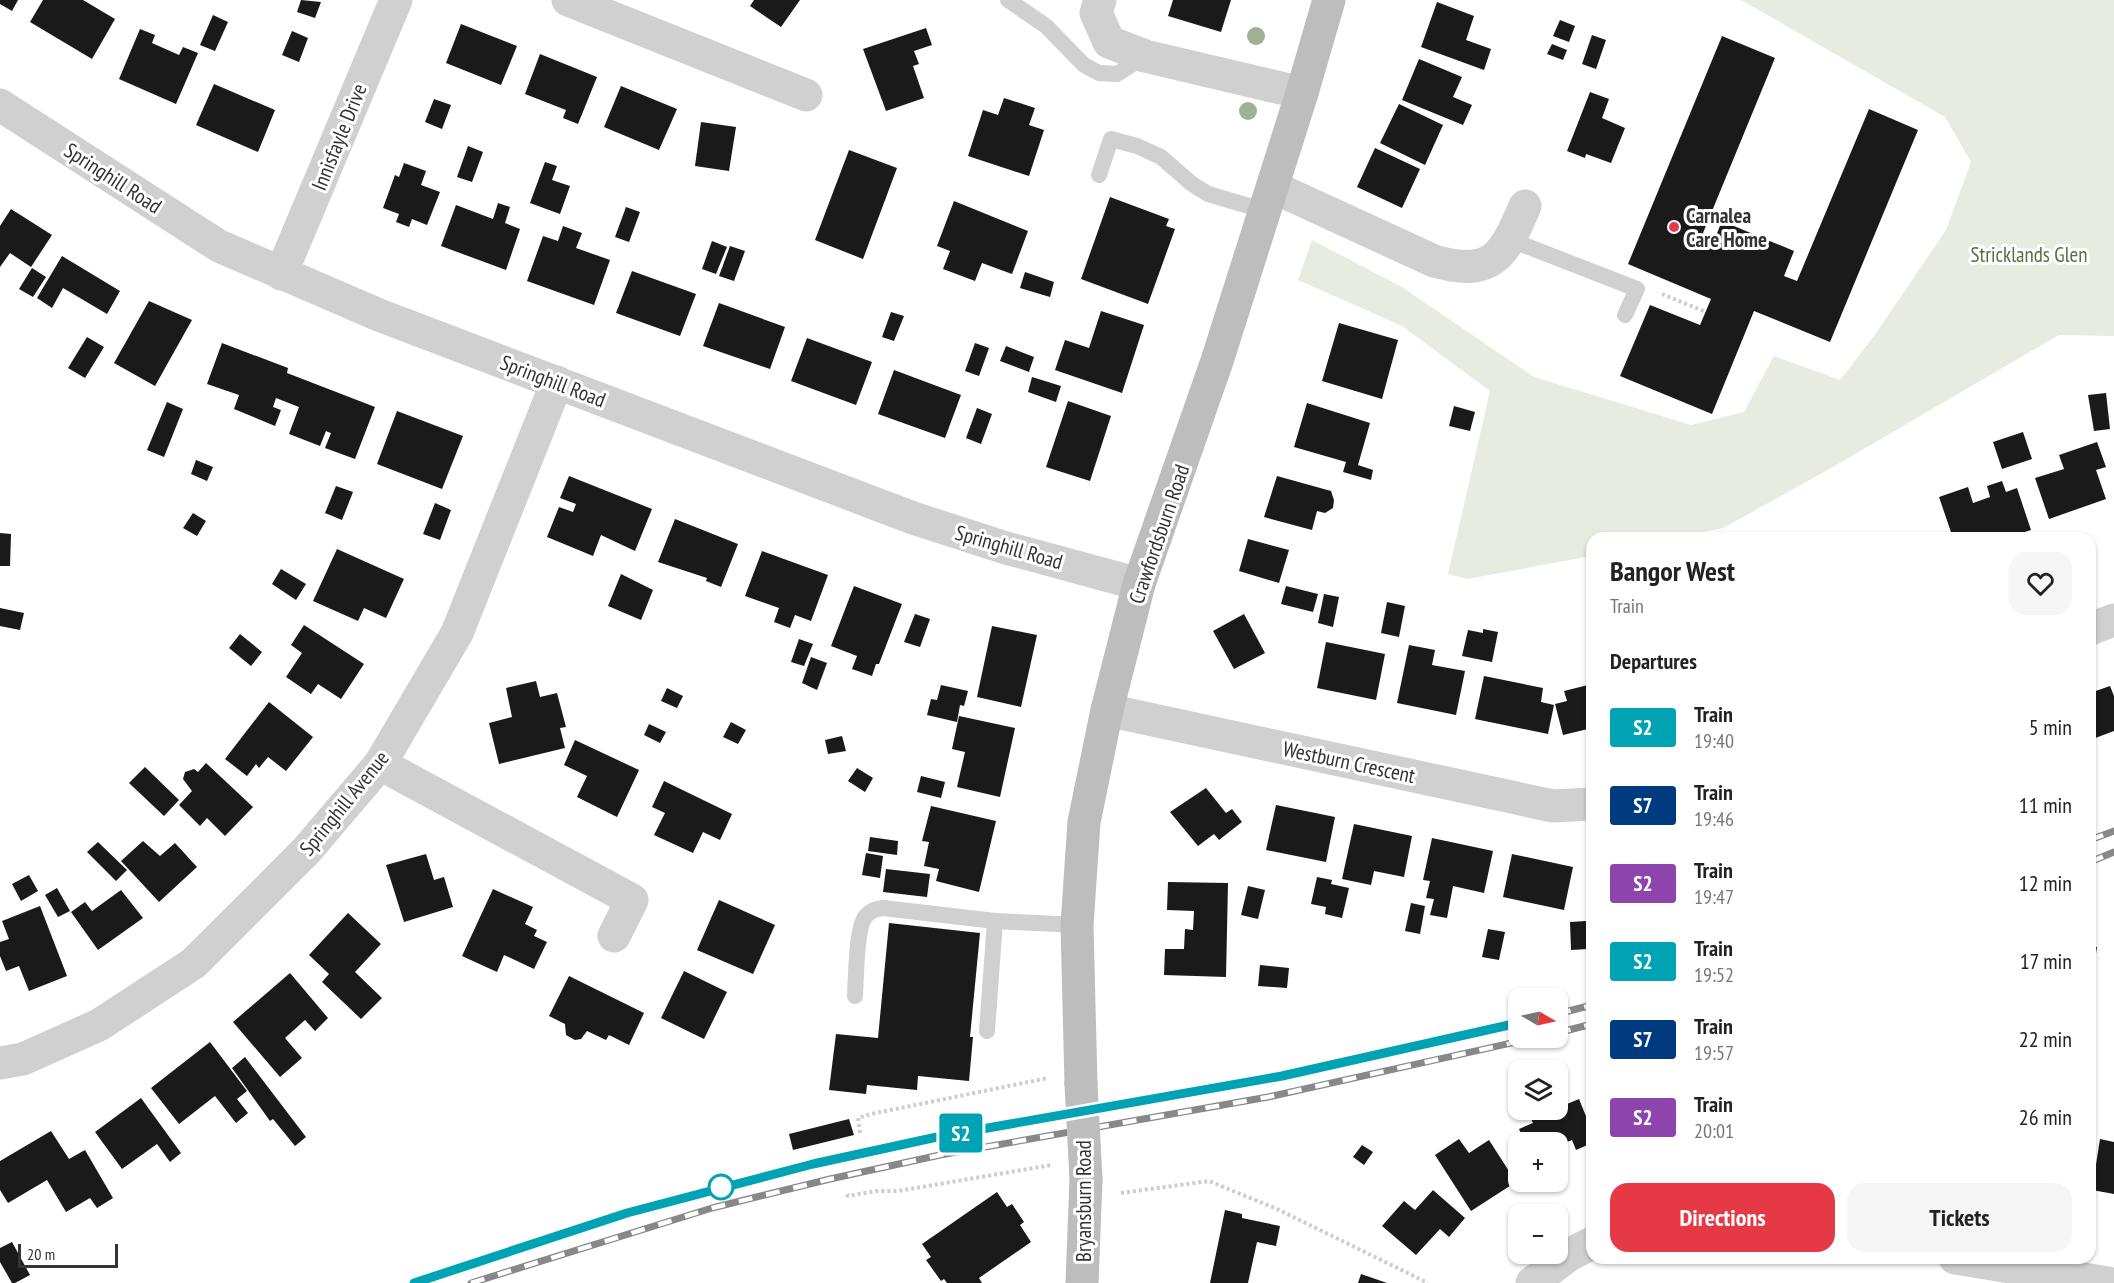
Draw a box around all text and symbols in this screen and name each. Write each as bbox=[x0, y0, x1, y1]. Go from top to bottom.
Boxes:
street label: Innisfayle Drive bbox=[305, 80, 373, 194]
street label: Springhill Road bbox=[59, 137, 167, 219]
place label: Carnalea Care Home bbox=[1686, 202, 1767, 253]
marker: Carnalea Care Home bbox=[1667, 220, 1681, 234]
park label: Stricklands Glen bbox=[1971, 241, 2087, 268]
street label: Springhill Road bbox=[497, 349, 609, 413]
street label: Crawfordsburn Road bbox=[1123, 461, 1195, 607]
street label: Springhill Road bbox=[952, 519, 1066, 575]
text: Bangor West bbox=[1610, 552, 1735, 589]
button: heart bbox=[2009, 552, 2072, 615]
text: Train bbox=[1610, 593, 1644, 619]
text: Departures bbox=[1610, 647, 1697, 675]
text: Train bbox=[1694, 700, 1733, 728]
text: 5 min bbox=[2029, 713, 2072, 741]
text: S2 bbox=[1633, 714, 1653, 741]
text: 19:40 bbox=[1694, 728, 1734, 754]
street label: Westburn Crescent bbox=[1281, 735, 1418, 789]
street label: Springhill Avenue bbox=[293, 745, 395, 861]
text: Train bbox=[1694, 778, 1733, 806]
text: 11 min bbox=[2019, 791, 2072, 819]
text: S7 bbox=[1633, 792, 1653, 819]
text: 19:46 bbox=[1694, 806, 1734, 832]
text: Train bbox=[1694, 856, 1733, 884]
text: 12 min bbox=[2019, 869, 2072, 897]
text: S2 bbox=[1633, 870, 1653, 897]
text: 19:47 bbox=[1694, 884, 1734, 910]
text: Train bbox=[1694, 934, 1733, 962]
text: 17 min bbox=[2020, 947, 2072, 975]
text: S2 bbox=[1633, 948, 1653, 975]
text: 19:52 bbox=[1694, 962, 1734, 988]
north arrow bbox=[1508, 988, 1568, 1048]
map controls bbox=[1508, 988, 1568, 1264]
text: Train bbox=[1694, 1012, 1733, 1040]
text: 22 min bbox=[2019, 1025, 2072, 1053]
text: S7 bbox=[1633, 1026, 1653, 1053]
text: 19:57 bbox=[1694, 1040, 1734, 1066]
button: layers bbox=[1508, 1060, 1568, 1120]
text: Train bbox=[1694, 1090, 1733, 1118]
text: 26 min bbox=[2019, 1103, 2072, 1131]
text: S2 bbox=[1633, 1104, 1653, 1131]
line badge: S2 bbox=[934, 1114, 988, 1152]
text: 20:01 bbox=[1694, 1118, 1734, 1144]
text: S2 bbox=[951, 1120, 971, 1147]
button: + bbox=[1508, 1132, 1568, 1192]
street label: Bryansburn Road bbox=[1070, 1140, 1097, 1262]
unlabelled marker bbox=[708, 1174, 734, 1200]
button: Directions bbox=[1610, 1183, 1835, 1252]
button: Tickets bbox=[1847, 1183, 2072, 1252]
button: − bbox=[1508, 1204, 1568, 1264]
scale bar bbox=[18, 1241, 118, 1268]
text: 20 m bbox=[27, 1244, 55, 1264]

